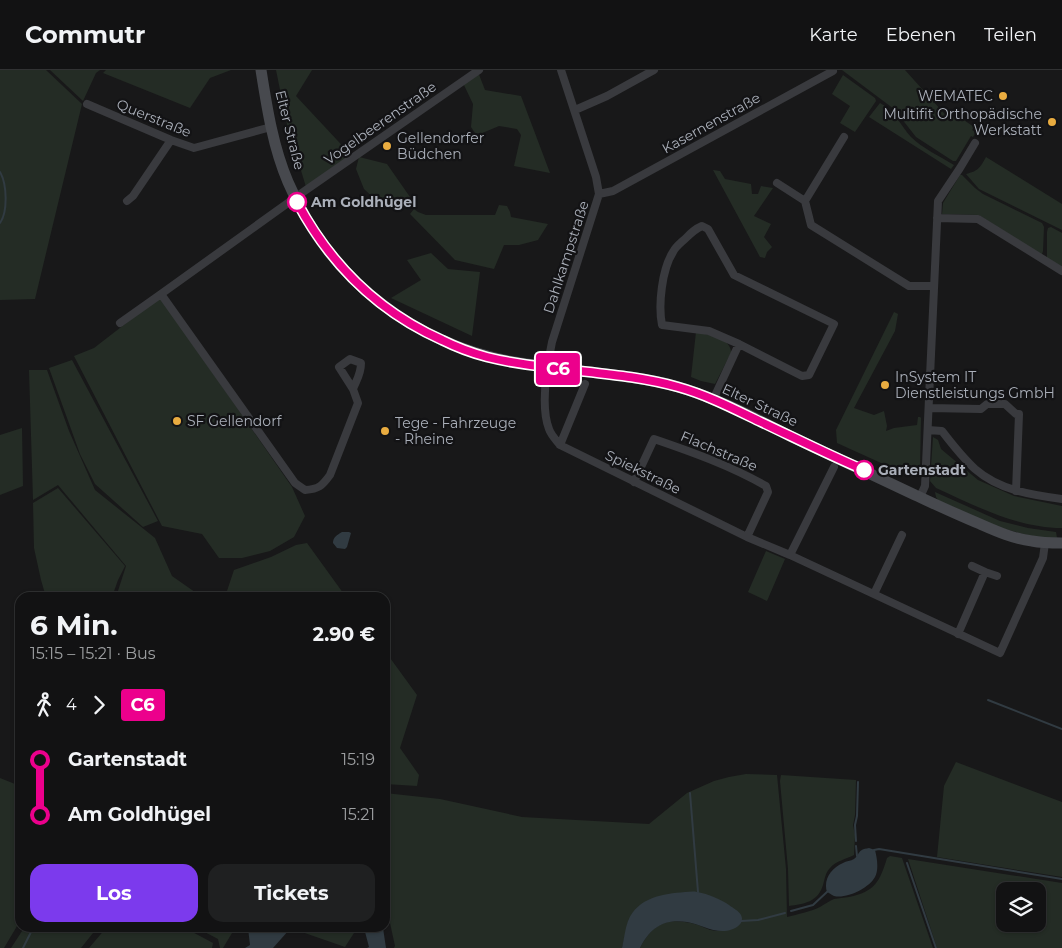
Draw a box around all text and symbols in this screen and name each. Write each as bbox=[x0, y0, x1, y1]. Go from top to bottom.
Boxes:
text: Commutr bbox=[25, 20, 145, 49]
text: Karte bbox=[809, 24, 858, 46]
text: Ebenen bbox=[886, 24, 956, 46]
text: Teilen bbox=[984, 24, 1037, 46]
street label: Vogelbeerenstraße bbox=[320, 77, 440, 169]
place label: WEMATEC bbox=[918, 87, 993, 105]
street label: Elter Straße bbox=[271, 88, 309, 172]
street label: Kasernenstraße bbox=[659, 89, 763, 157]
marker: WEMATEC bbox=[997, 90, 1009, 102]
street label: Querstraße bbox=[114, 95, 194, 141]
place label: Multifit Orthopädische Werkstatt bbox=[883, 105, 1042, 139]
marker: Multifit Orthopädische Werkstatt bbox=[1046, 116, 1058, 128]
place label: Gellendorfer Büdchen bbox=[397, 129, 485, 163]
marker: Gellendorfer Büdchen bbox=[381, 140, 393, 152]
marker: Am Goldhügel bbox=[287, 192, 307, 212]
place label: Am Goldhügel bbox=[310, 193, 416, 211]
street label: Dahlkampstraße bbox=[539, 198, 593, 316]
line badge: C6 bbox=[536, 353, 580, 385]
text: C6 bbox=[546, 358, 570, 380]
place label: InSystem IT Dienstleistungs GmbH bbox=[895, 368, 1055, 402]
marker: InSystem IT Dienstleistungs GmbH bbox=[879, 379, 891, 391]
street label: Elter Straße bbox=[719, 380, 801, 430]
place label: SF Gellendorf bbox=[187, 412, 283, 430]
place label: Tege - Fahrzeuge - Rheine bbox=[395, 414, 516, 448]
marker: SF Gellendorf bbox=[171, 415, 183, 427]
marker: Tege - Fahrzeuge - Rheine bbox=[379, 425, 391, 437]
street label: Flachstraße bbox=[678, 427, 760, 475]
street label: Spiekstraße bbox=[602, 446, 684, 498]
marker: Gartenstadt bbox=[854, 460, 874, 480]
place label: Gartenstadt bbox=[878, 461, 966, 479]
text: 6 Min. bbox=[30, 608, 118, 642]
text: 2.90 € bbox=[313, 623, 375, 646]
text: 15:15 – 15:21 · Bus bbox=[30, 644, 156, 663]
icon: walk bbox=[30, 691, 58, 719]
icon: forward bbox=[85, 691, 113, 719]
text: C6 bbox=[131, 694, 155, 716]
text: 4 bbox=[66, 695, 77, 714]
text: Gartenstadt bbox=[68, 748, 187, 771]
text: 15:19 bbox=[341, 750, 375, 769]
text: Am Goldhügel bbox=[68, 803, 211, 826]
text: 15:21 bbox=[342, 805, 375, 824]
button: Los bbox=[30, 864, 198, 922]
button: Tickets bbox=[208, 864, 375, 922]
map controls bbox=[996, 882, 1046, 932]
button: layers bbox=[996, 882, 1046, 932]

